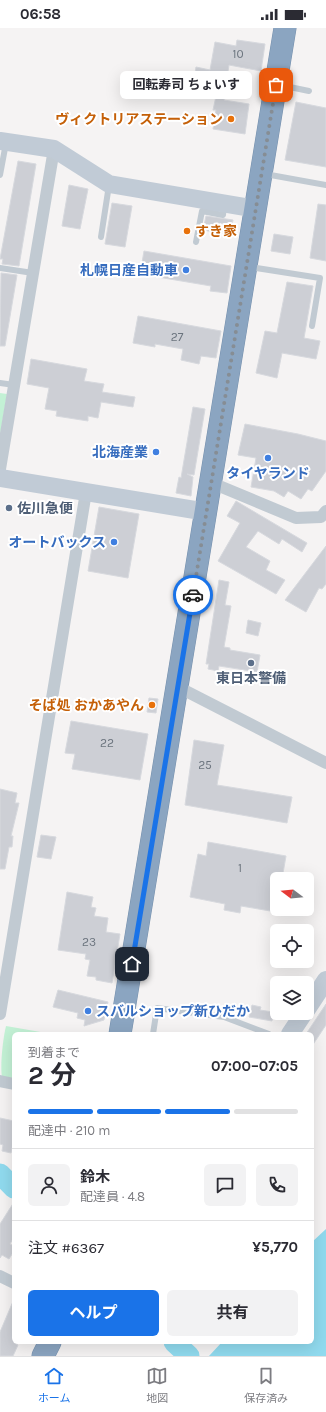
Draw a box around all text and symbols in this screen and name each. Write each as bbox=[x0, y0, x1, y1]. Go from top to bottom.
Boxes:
text: 06:58 bbox=[20, 5, 61, 23]
house number: 10 bbox=[232, 47, 244, 61]
pin bbox=[259, 68, 293, 102]
callout: 回転寿司 ちょいす bbox=[120, 71, 252, 99]
icon: bag bbox=[265, 74, 287, 96]
text: 回転寿司 ちょいす bbox=[132, 77, 240, 92]
place label: ヴィクトリアステーション bbox=[55, 111, 223, 128]
marker: ヴィクトリアステーション bbox=[226, 114, 236, 124]
place label: すき家 bbox=[195, 223, 237, 240]
marker: すき家 bbox=[182, 226, 192, 236]
place label: 札幌日産自動車 bbox=[80, 262, 178, 279]
marker: 札幌日産自動車 bbox=[181, 265, 191, 275]
house number: 27 bbox=[171, 330, 184, 344]
place label: 北海産業 bbox=[92, 444, 148, 461]
marker: 北海産業 bbox=[151, 447, 161, 457]
marker: タイヤランド bbox=[263, 453, 273, 463]
place label: タイヤランド bbox=[226, 465, 310, 482]
place label: 佐川急便 bbox=[17, 500, 73, 517]
marker: 佐川急便 bbox=[4, 503, 14, 513]
place label: オートバックス bbox=[8, 534, 106, 551]
marker: オートバックス bbox=[109, 537, 119, 547]
courier bbox=[173, 575, 213, 615]
icon: car bbox=[182, 584, 204, 606]
marker: 東日本警備 bbox=[246, 658, 256, 668]
place label: 東日本警備 bbox=[216, 670, 286, 687]
place label: そば処 おかあやん bbox=[28, 697, 144, 714]
marker: そば処 おかあやん bbox=[147, 700, 157, 710]
house number: 22 bbox=[100, 736, 114, 750]
house number: 25 bbox=[198, 758, 212, 772]
house number: 1 bbox=[238, 861, 242, 875]
north arrow bbox=[270, 872, 314, 916]
map controls bbox=[270, 872, 314, 1020]
button: locate bbox=[270, 924, 314, 968]
house number: 23 bbox=[82, 935, 96, 949]
pin bbox=[115, 947, 149, 981]
icon: home bbox=[121, 953, 143, 975]
button: layers bbox=[270, 976, 314, 1020]
place label: スバルショップ新ひだか bbox=[96, 1003, 250, 1020]
marker: スバルショップ新ひだか bbox=[83, 1006, 93, 1016]
text: 到着まで bbox=[28, 1045, 80, 1060]
text: 07:00–07:05 bbox=[211, 1057, 298, 1075]
text: 2 分 bbox=[28, 1060, 76, 1091]
text: 配達中 · 210 m bbox=[28, 1123, 110, 1138]
button: person bbox=[28, 1164, 70, 1206]
button: chat bbox=[204, 1164, 246, 1206]
button: phone bbox=[256, 1164, 298, 1206]
text: 鈴木 bbox=[80, 1168, 110, 1186]
text: 配達員 · 4.8 bbox=[80, 1189, 145, 1204]
text: ¥5,770 bbox=[252, 1238, 298, 1256]
text: 注文 #6367 bbox=[28, 1239, 104, 1257]
button: ヘルプ bbox=[28, 1290, 159, 1336]
button: 共有 bbox=[167, 1290, 298, 1336]
tab: ホーム bbox=[38, 1365, 71, 1405]
tab: 地図 bbox=[146, 1365, 168, 1405]
tab: 保存済み bbox=[244, 1365, 288, 1405]

